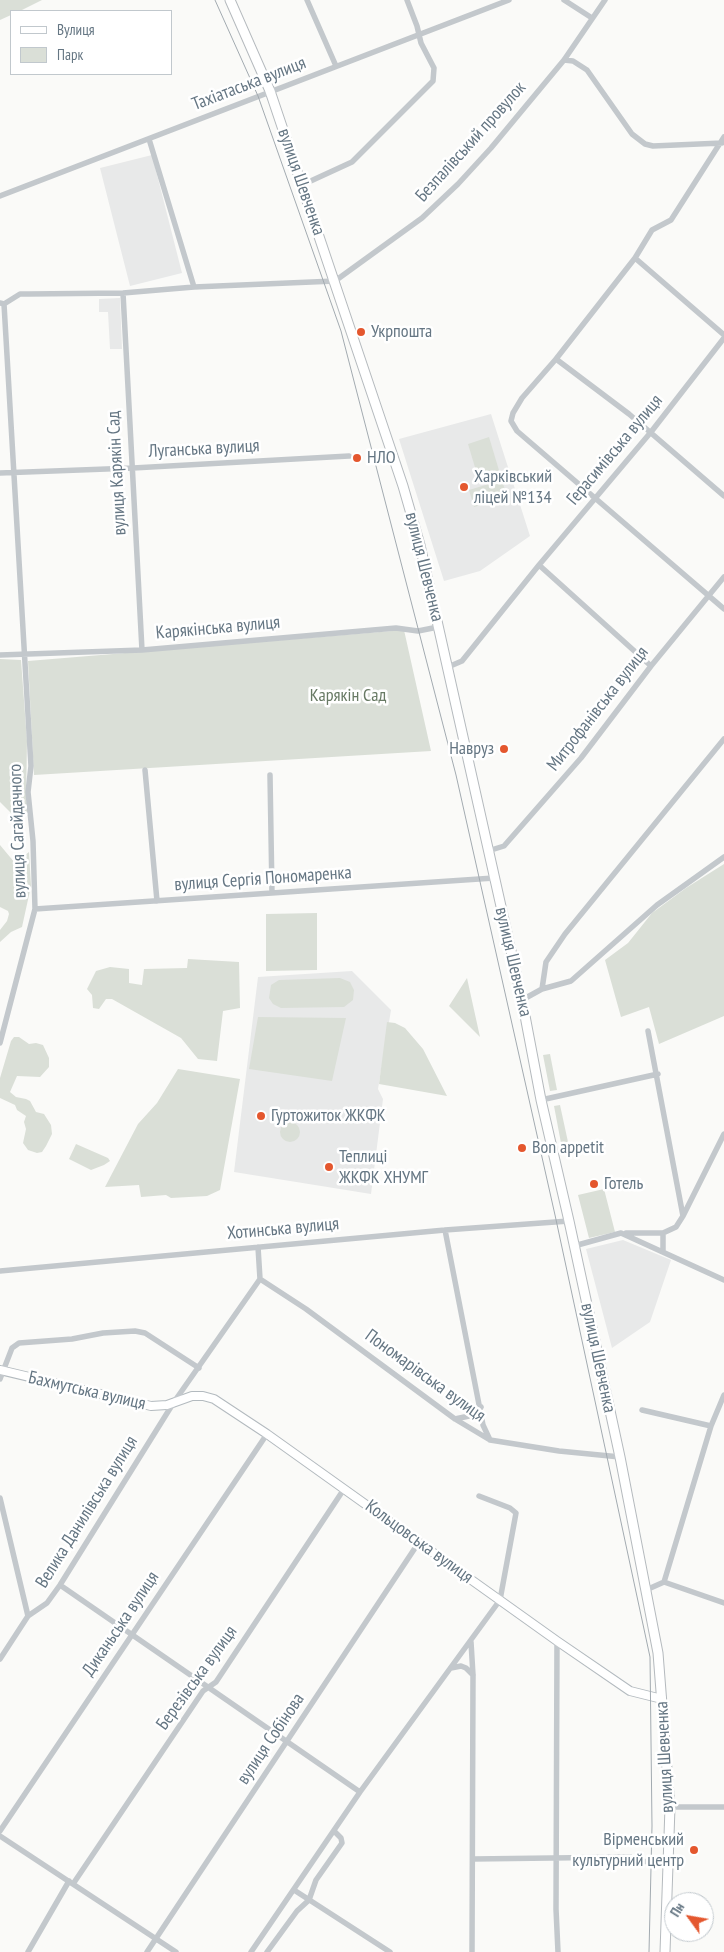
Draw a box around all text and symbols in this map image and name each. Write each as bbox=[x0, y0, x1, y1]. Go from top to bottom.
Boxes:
legend bbox=[10, 10, 172, 75]
text: Вулиця bbox=[57, 20, 95, 39]
text: Парк bbox=[57, 45, 83, 64]
street label: Тахіатаська вулиця bbox=[189, 52, 309, 116]
street label: Безпалівський провулок bbox=[411, 77, 531, 207]
street label: вулиця Шевченка bbox=[273, 126, 329, 238]
place label: Укрпошта bbox=[371, 321, 432, 343]
marker: Укрпошта bbox=[355, 326, 367, 338]
street label: Герасимівська вулиця bbox=[563, 390, 667, 510]
street label: вулиця Карякін Сад bbox=[103, 410, 131, 536]
street label: Луганська вулиця bbox=[148, 435, 260, 463]
place label: НЛО bbox=[367, 447, 396, 469]
marker: НЛО bbox=[351, 452, 363, 464]
place label: Харківський ліцей №134 bbox=[474, 466, 552, 508]
marker: Харківський ліцей №134 bbox=[458, 481, 470, 493]
street label: вулиця Шевченка bbox=[400, 510, 448, 624]
street label: Карякінська вулиця bbox=[155, 612, 281, 644]
street label: Митрофанівська вулиця bbox=[543, 642, 653, 776]
park label: Карякін Сад bbox=[310, 685, 386, 707]
place label: Навруз bbox=[449, 738, 494, 760]
marker: Навруз bbox=[498, 743, 510, 755]
street label: вулиця Сагайдачного bbox=[5, 763, 31, 899]
street label: вулиця Сергія Пономаренка bbox=[174, 862, 352, 896]
street label: вулиця Шевченка bbox=[490, 905, 536, 1019]
place label: Гуртожиток ЖКФК bbox=[271, 1105, 386, 1127]
marker: Гуртожиток ЖКФК bbox=[255, 1110, 267, 1122]
place label: Bon appetit bbox=[532, 1137, 604, 1159]
marker: Bon appetit bbox=[516, 1142, 528, 1154]
place label: Теплиці ЖКФК ХНУМГ bbox=[339, 1146, 428, 1188]
marker: Теплиці ЖКФК ХНУМГ bbox=[323, 1161, 335, 1173]
place label: Готель bbox=[604, 1173, 643, 1195]
marker: Готель bbox=[588, 1178, 600, 1190]
street label: Хотинська вулиця bbox=[226, 1213, 340, 1245]
street label: вулиця Шевченка bbox=[576, 1301, 620, 1415]
street label: Пономарівська вулиця bbox=[361, 1325, 489, 1427]
street label: Бахмутська вулиця bbox=[26, 1367, 148, 1415]
street label: Велика Данилівська вулиця bbox=[31, 1432, 143, 1592]
street label: Кольцовська вулиця bbox=[361, 1496, 477, 1588]
street label: Диканьська вулиця bbox=[78, 1568, 164, 1680]
street label: Березівська вулиця bbox=[152, 1622, 242, 1734]
street label: вулиця Собінова bbox=[233, 1689, 309, 1789]
street label: вулиця Шевченка bbox=[651, 1701, 679, 1813]
place label: Вірменський культурний центр bbox=[572, 1829, 684, 1872]
marker: Вірменський культурний центр bbox=[688, 1844, 700, 1856]
north arrow bbox=[664, 1892, 714, 1942]
text: Пн bbox=[666, 1899, 688, 1920]

